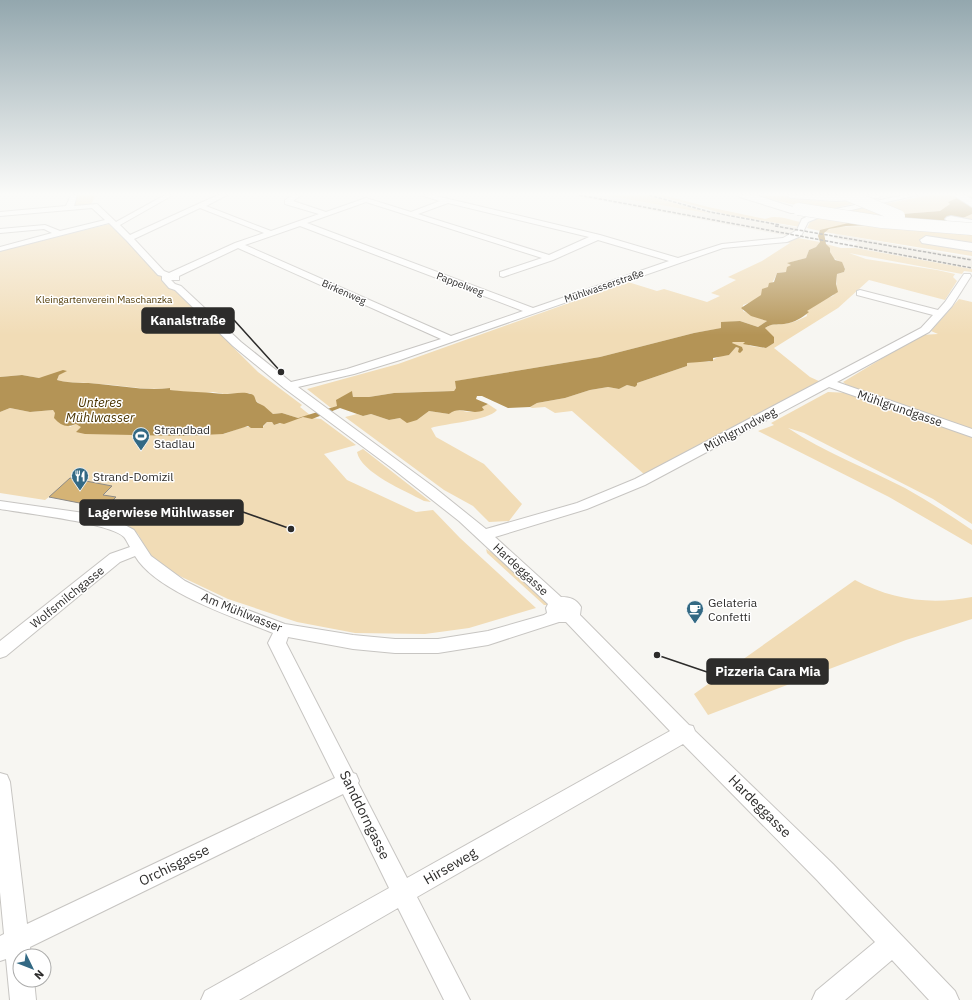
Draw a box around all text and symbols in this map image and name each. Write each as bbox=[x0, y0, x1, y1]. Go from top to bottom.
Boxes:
street label: Mühlwasserstraße bbox=[563, 266, 646, 306]
street label: Pappelweg bbox=[435, 269, 486, 299]
street label: Birkenweg bbox=[320, 276, 369, 308]
park label: Kleingartenverein Maschanzka bbox=[36, 293, 173, 306]
callout: Kanalstraße bbox=[142, 308, 234, 333]
text: Kanalstraße bbox=[150, 312, 226, 329]
street label: Mühlgrundgasse bbox=[856, 386, 945, 430]
water label: Unteres Mühlwasser bbox=[66, 394, 136, 426]
street label: Mühlgrundweg bbox=[701, 403, 779, 454]
place label: Strandbad Stadlau bbox=[154, 422, 210, 451]
sports icon: Strandbad Stadlau bbox=[131, 426, 151, 451]
restaurant icon: Strand-Domizil bbox=[70, 466, 90, 491]
place label: Strand-Domizil bbox=[93, 469, 174, 484]
callout: Lagerwiese Mühlwasser bbox=[80, 500, 243, 525]
text: Lagerwiese Mühlwasser bbox=[88, 504, 234, 521]
street label: Hardeggasse bbox=[490, 540, 552, 599]
street label: Wolfsmilchgasse bbox=[27, 562, 107, 631]
street label: Am Mühlwasser bbox=[199, 589, 285, 635]
place label: Gelateria Confetti bbox=[708, 595, 758, 624]
cafe icon: Gelateria Confetti bbox=[685, 599, 705, 624]
callout: Pizzeria Cara Mia bbox=[707, 659, 828, 684]
text: Pizzeria Cara Mia bbox=[715, 663, 821, 680]
street label: Sanddorngasse bbox=[336, 768, 394, 863]
street label: Hardeggasse bbox=[725, 771, 795, 841]
street label: Orchisgasse bbox=[136, 840, 212, 890]
street label: Hirseweg bbox=[420, 843, 480, 888]
north arrow bbox=[12, 948, 52, 988]
text: N bbox=[31, 967, 47, 983]

